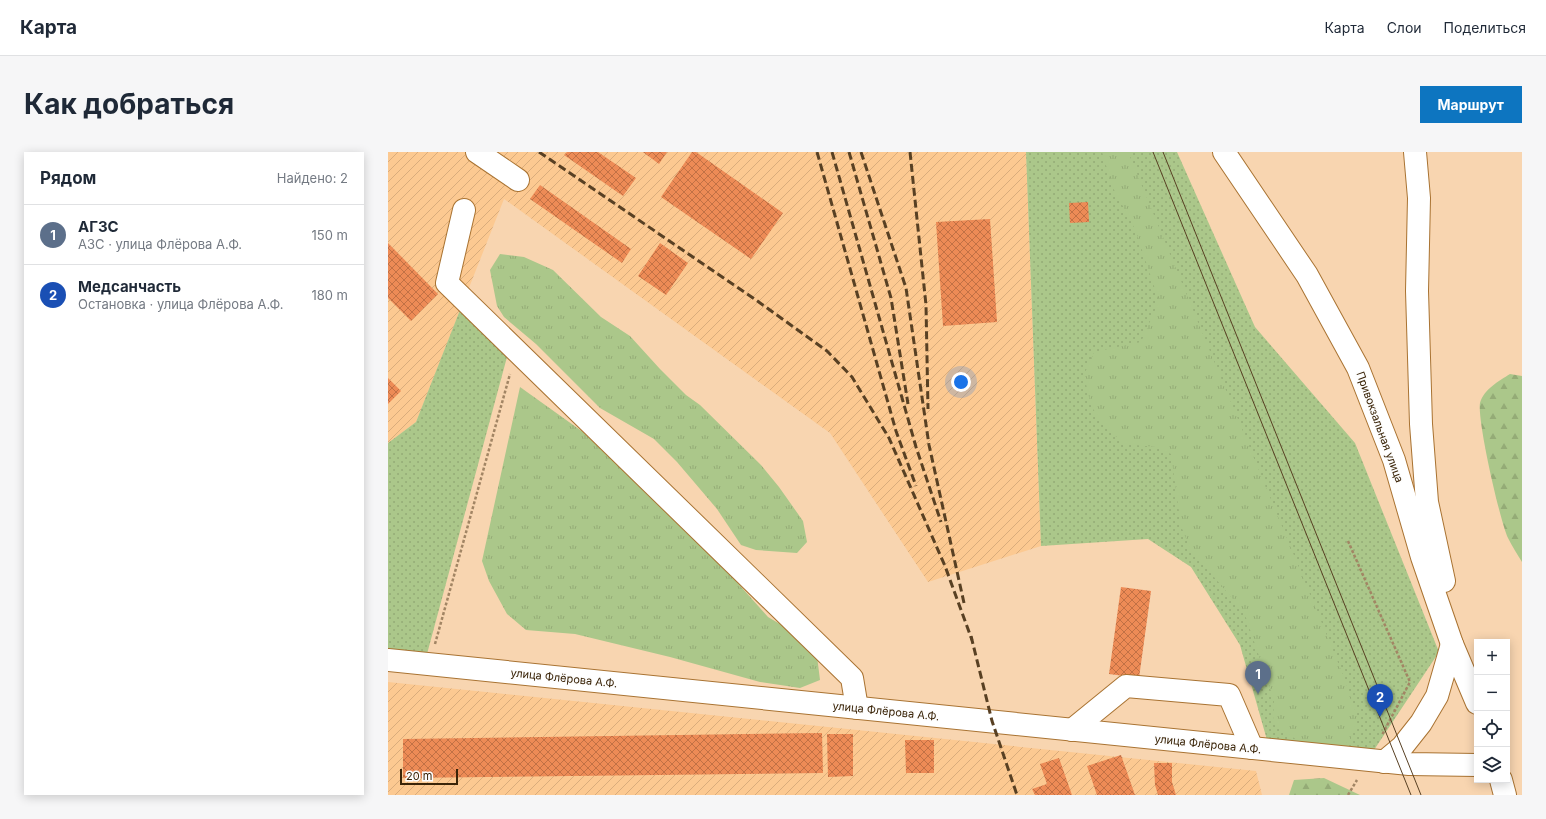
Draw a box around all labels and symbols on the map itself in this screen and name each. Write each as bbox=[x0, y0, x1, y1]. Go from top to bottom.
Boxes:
street label: Привокзальная улица bbox=[1353, 370, 1407, 484]
your location bbox=[951, 372, 971, 392]
pin: 1 bbox=[1245, 661, 1271, 694]
street label: улица Флёрова А.Ф. bbox=[510, 665, 618, 691]
pin: 2 bbox=[1367, 684, 1393, 717]
street label: улица Флёрова А.Ф. bbox=[832, 698, 940, 724]
street label: улица Флёрова А.Ф. bbox=[1154, 731, 1262, 757]
scale bar bbox=[400, 767, 458, 786]

